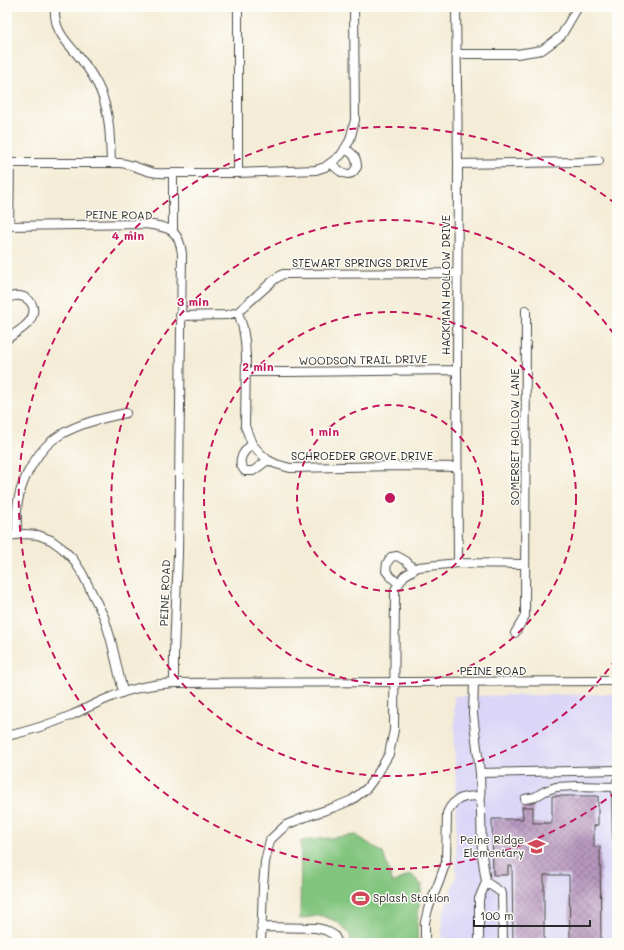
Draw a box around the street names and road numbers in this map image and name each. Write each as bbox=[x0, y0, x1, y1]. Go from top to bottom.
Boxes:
street label: PEINE ROAD bbox=[86, 206, 152, 223]
street label: HACKMAN HOLLOW DRIVE bbox=[438, 215, 453, 355]
street label: STEWART SPRINGS DRIVE bbox=[292, 255, 428, 270]
street label: WOODSON TRAIL DRIVE bbox=[298, 351, 428, 368]
street label: SOMERSET HOLLOW LANE bbox=[507, 368, 522, 506]
street label: SCHROEDER GROVE DRIVE bbox=[291, 448, 433, 463]
street label: PEINE ROAD bbox=[156, 559, 173, 627]
street label: PEINE ROAD bbox=[460, 663, 526, 678]

